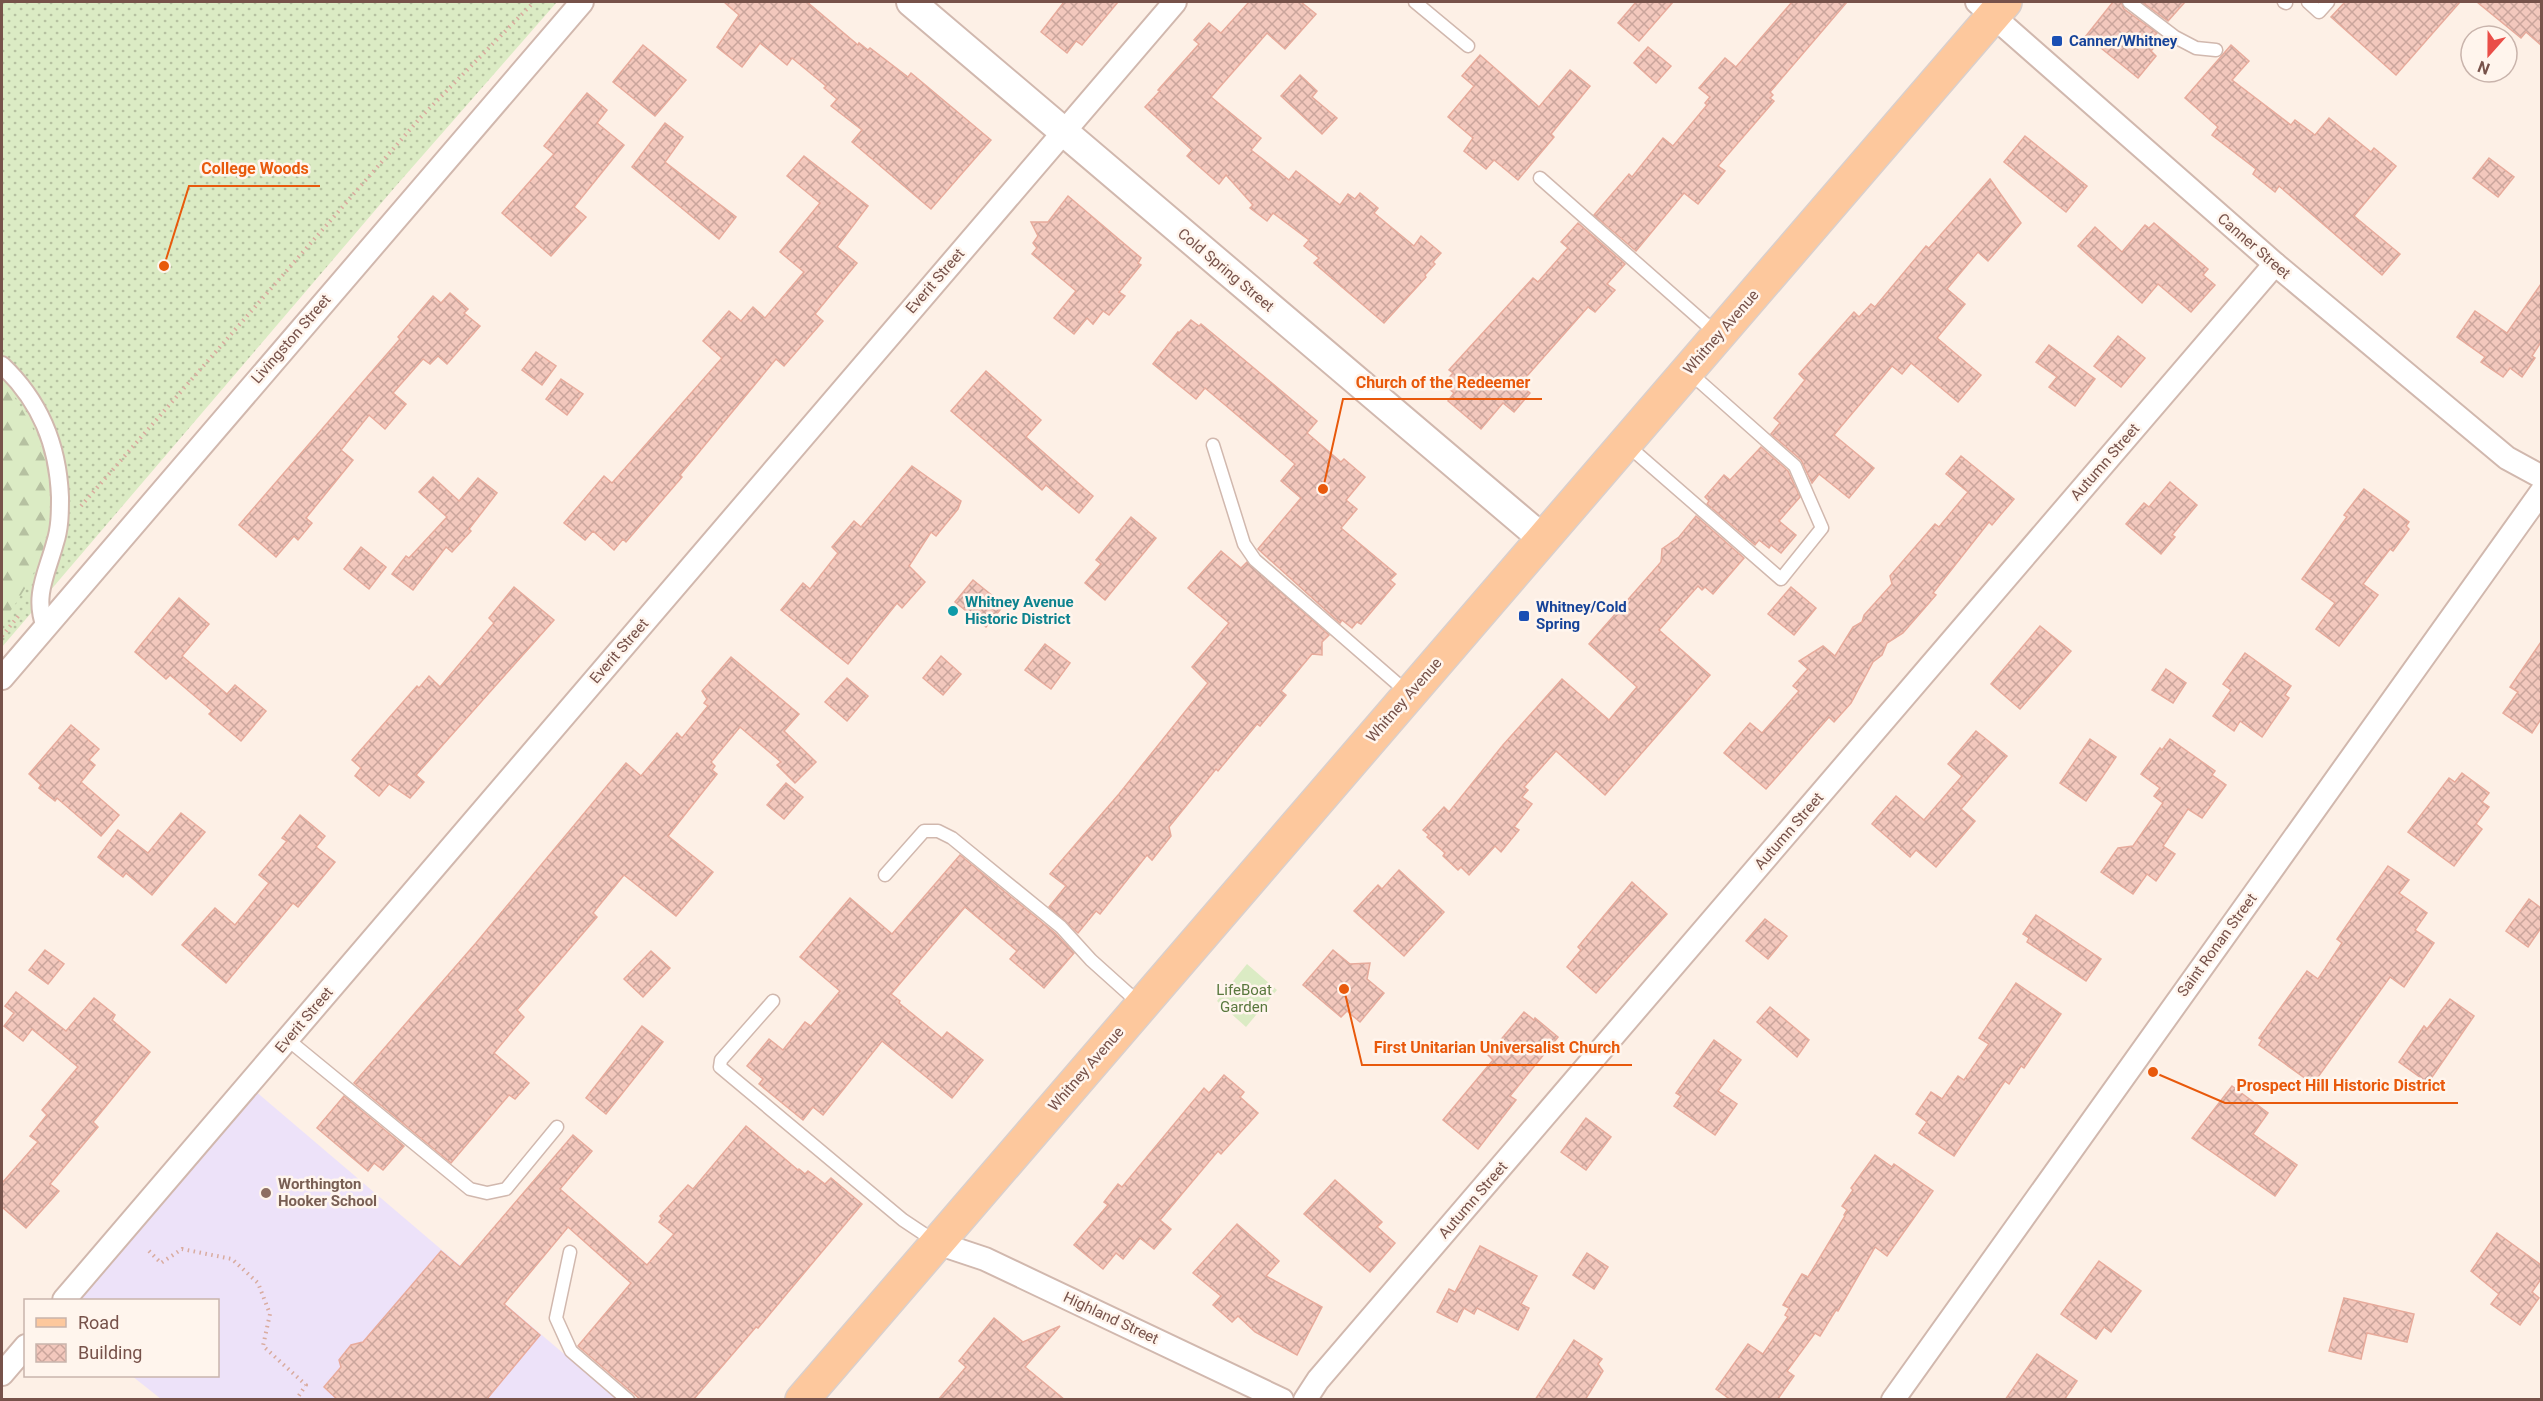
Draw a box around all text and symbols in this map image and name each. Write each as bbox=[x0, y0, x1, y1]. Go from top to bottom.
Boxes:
north arrow bbox=[2459, 24, 2519, 84]
place label: Canner/Whitney bbox=[2069, 32, 2178, 50]
marker: Canner/Whitney bbox=[2050, 34, 2064, 48]
text: N bbox=[2475, 57, 2492, 78]
callout: College Woods bbox=[189, 152, 320, 186]
text: College Woods bbox=[201, 159, 309, 178]
street label: Canner Street bbox=[2214, 209, 2294, 283]
street label: Cold Spring Street bbox=[1174, 224, 1278, 316]
street label: Everit Street bbox=[902, 245, 968, 317]
street label: Whitney Avenue bbox=[1679, 286, 1763, 378]
street label: Livingston Street bbox=[247, 291, 335, 387]
callout: Church of the Redeemer bbox=[1343, 365, 1542, 399]
text: Church of the Redeemer bbox=[1356, 373, 1530, 392]
street label: Autumn Street bbox=[2067, 420, 2143, 504]
place label: Whitney Avenue Historic District bbox=[965, 593, 1074, 628]
place label: Whitney/Cold Spring bbox=[1536, 598, 1627, 633]
marker: Whitney Avenue Historic District bbox=[946, 604, 960, 618]
marker: Whitney/Cold Spring bbox=[1517, 609, 1531, 623]
street label: Everit Street bbox=[586, 615, 652, 687]
street label: Whitney Avenue bbox=[1362, 654, 1446, 746]
street label: Autumn Street bbox=[1751, 789, 1827, 873]
street label: Saint Ronan Street bbox=[2173, 890, 2261, 1000]
park label: LifeBoat Garden bbox=[1216, 981, 1272, 1016]
street label: Everit Street bbox=[271, 983, 337, 1057]
street label: Whitney Avenue bbox=[1044, 1023, 1128, 1115]
callout: First Unitarian Universalist Church bbox=[1362, 1031, 1632, 1065]
text: First Unitarian Universalist Church bbox=[1374, 1038, 1620, 1057]
callout: Prospect Hill Historic District bbox=[2225, 1069, 2458, 1103]
text: Prospect Hill Historic District bbox=[2236, 1076, 2446, 1095]
street label: Autumn Street bbox=[1435, 1158, 1511, 1242]
place label: Worthington Hooker School bbox=[278, 1175, 377, 1210]
marker: Worthington Hooker School bbox=[259, 1186, 273, 1200]
street label: Highland Street bbox=[1061, 1288, 1161, 1348]
legend bbox=[24, 1299, 219, 1377]
text: Road bbox=[78, 1312, 119, 1333]
text: Building bbox=[78, 1342, 142, 1363]

